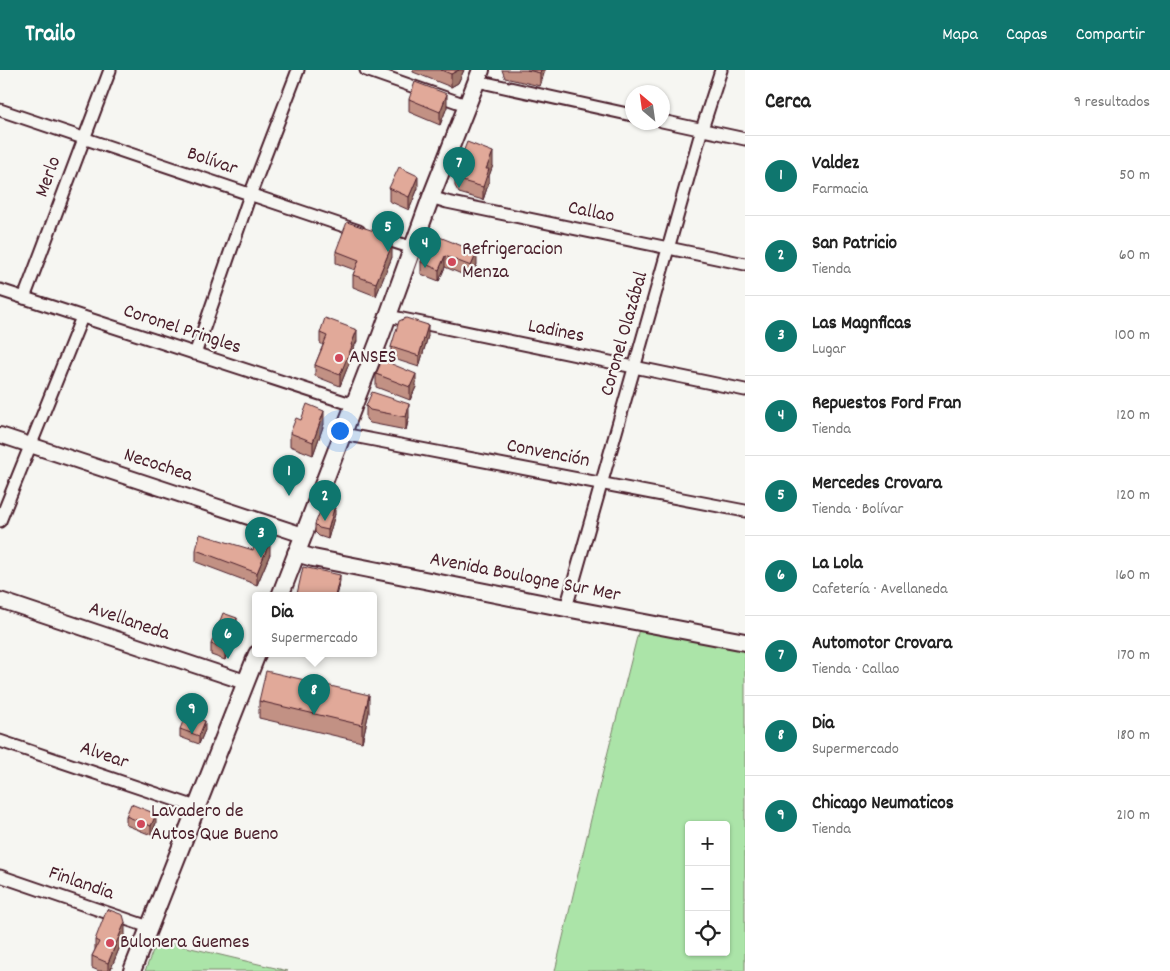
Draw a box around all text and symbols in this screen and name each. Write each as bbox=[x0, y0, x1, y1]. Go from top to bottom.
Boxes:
text: Trailo bbox=[25, 18, 76, 52]
text: Mapa bbox=[942, 23, 978, 48]
text: Capas bbox=[1006, 23, 1048, 48]
text: Compartir bbox=[1076, 23, 1145, 48]
north arrow bbox=[625, 85, 670, 130]
text: Cerca bbox=[765, 88, 811, 118]
text: 9 resultados bbox=[1074, 91, 1150, 114]
street label: Bolívar bbox=[183, 140, 242, 184]
pin: 7 bbox=[443, 147, 475, 188]
text: Valdez bbox=[812, 151, 859, 178]
street label: Merlo bbox=[29, 153, 69, 201]
text: 1 bbox=[779, 164, 783, 187]
text: 50 m bbox=[1119, 164, 1150, 187]
text: Farmacia bbox=[812, 178, 868, 201]
street label: Callao bbox=[565, 194, 617, 232]
pin: 5 bbox=[372, 211, 404, 252]
pin: 4 bbox=[409, 227, 441, 268]
text: San Patricio bbox=[812, 231, 897, 258]
place label: Refrigeracion Menza bbox=[462, 236, 563, 287]
text: 2 bbox=[778, 244, 785, 267]
text: 60 m bbox=[1119, 244, 1150, 267]
marker: Refrigeracion Menza bbox=[446, 256, 458, 268]
text: Tienda bbox=[812, 258, 851, 281]
street label: Coronel Olazábal bbox=[594, 268, 656, 400]
street label: Coronel Pringles bbox=[119, 298, 245, 362]
text: Las Magnficas bbox=[812, 311, 912, 338]
street label: Ladines bbox=[525, 313, 587, 351]
text: 3 bbox=[777, 324, 785, 347]
text: 100 m bbox=[1114, 324, 1150, 347]
text: Lugar bbox=[812, 338, 846, 361]
place label: ANSES bbox=[349, 344, 397, 372]
marker: ANSES bbox=[333, 352, 345, 364]
text: Repuestos Ford Fran bbox=[812, 391, 961, 418]
text: 4 bbox=[778, 404, 784, 427]
text: 120 m bbox=[1116, 404, 1150, 427]
your location bbox=[327, 418, 353, 444]
text: Tienda bbox=[812, 418, 851, 441]
street label: Convención bbox=[504, 432, 592, 476]
street label: Necochea bbox=[120, 442, 197, 490]
pin: 1 bbox=[273, 455, 305, 496]
text: Mercedes Crovara bbox=[812, 471, 942, 498]
pin: 2 bbox=[309, 480, 341, 521]
text: 5 bbox=[777, 484, 785, 507]
text: 120 m bbox=[1116, 484, 1150, 507]
text: Tienda · Bolívar bbox=[812, 498, 903, 521]
pin: 3 bbox=[245, 517, 277, 558]
street label: Avenida Boulogne Sur Mer bbox=[427, 546, 623, 610]
text: La Lola bbox=[812, 551, 863, 578]
text: 6 bbox=[777, 564, 785, 587]
text: 160 m bbox=[1115, 564, 1150, 587]
text: Cafetería · Avellaneda bbox=[812, 578, 947, 601]
popup bbox=[252, 592, 377, 657]
street label: Avellaneda bbox=[85, 595, 174, 649]
text: Dia bbox=[271, 600, 293, 627]
pin: 6 bbox=[212, 618, 244, 659]
text: Supermercado bbox=[271, 627, 358, 650]
text: Automotor Crovara bbox=[812, 631, 952, 658]
text: 7 bbox=[778, 644, 784, 667]
text: 170 m bbox=[1117, 644, 1150, 667]
text: Tienda · Callao bbox=[812, 658, 899, 681]
pin: 8 bbox=[298, 674, 330, 715]
pin: 9 bbox=[176, 693, 208, 734]
text: Dia bbox=[812, 711, 834, 738]
text: 8 bbox=[778, 724, 784, 747]
text: 180 m bbox=[1117, 724, 1150, 747]
street label: Alvear bbox=[76, 735, 133, 778]
text: Supermercado bbox=[812, 738, 899, 761]
text: Chicago Neumaticos bbox=[812, 791, 954, 818]
place label: Lavadero de Autos Que Bueno bbox=[151, 798, 279, 849]
text: 9 bbox=[777, 804, 785, 827]
text: 210 m bbox=[1116, 804, 1150, 827]
marker: Lavadero de Autos Que Bueno bbox=[135, 818, 147, 830]
text: Tienda bbox=[812, 818, 851, 841]
map controls bbox=[685, 821, 730, 956]
button: + bbox=[685, 821, 730, 866]
street label: Finlandia bbox=[44, 860, 118, 908]
button: − bbox=[685, 866, 730, 911]
button: locate bbox=[685, 911, 730, 956]
place label: Bulonera Guemes bbox=[120, 929, 250, 957]
marker: Bulonera Guemes bbox=[104, 937, 116, 949]

